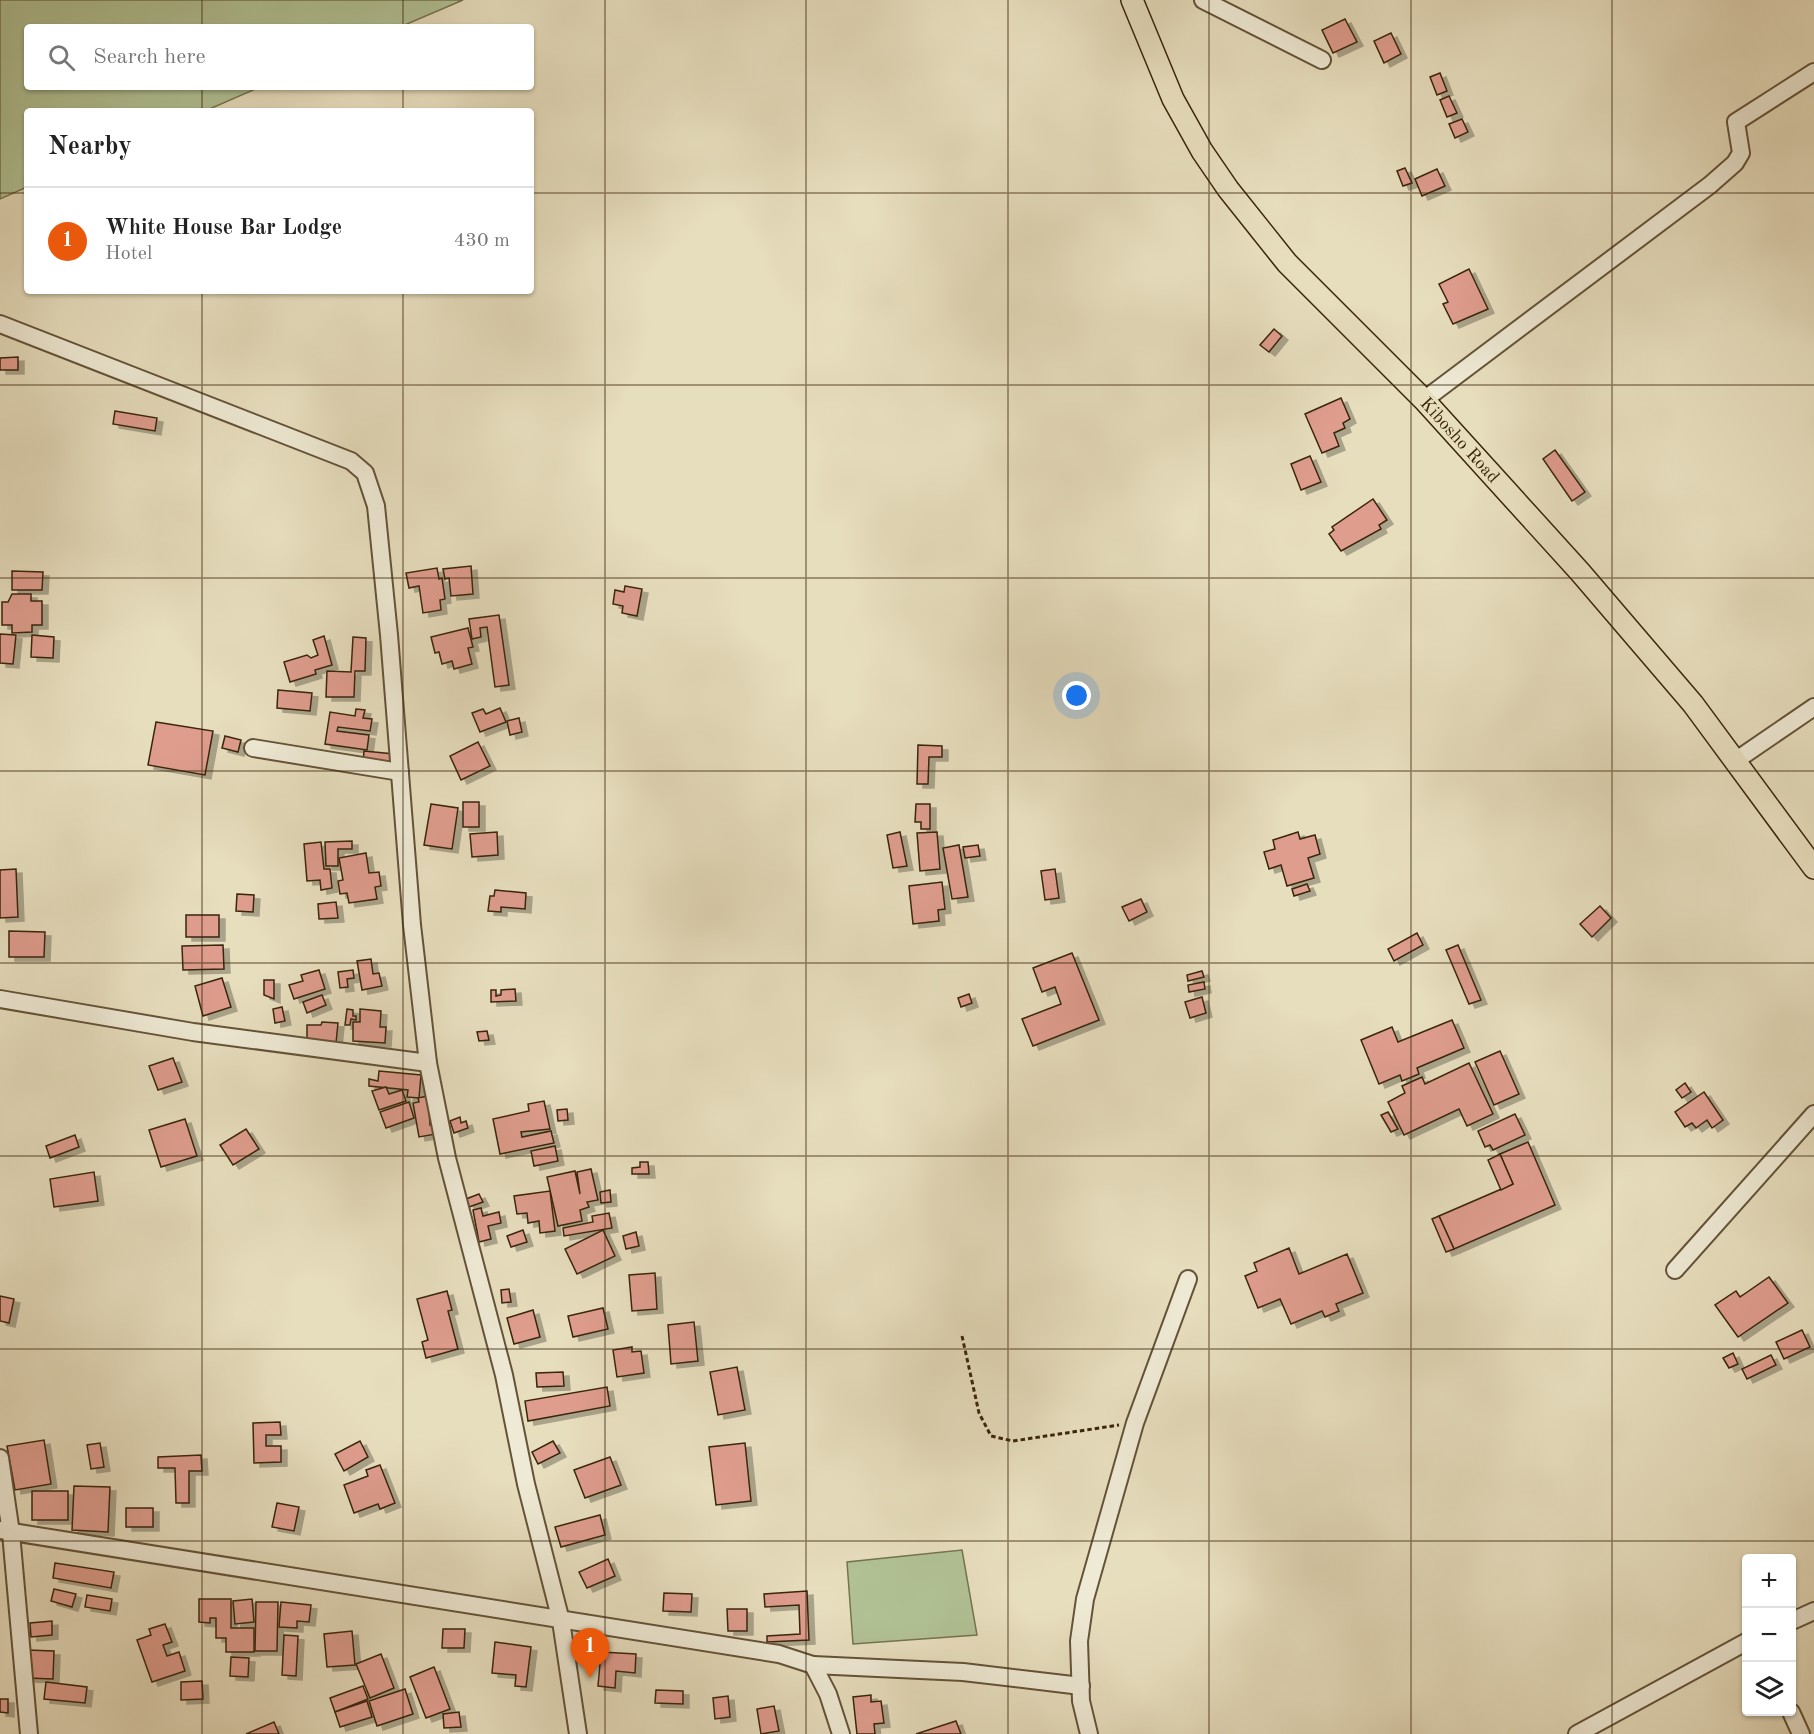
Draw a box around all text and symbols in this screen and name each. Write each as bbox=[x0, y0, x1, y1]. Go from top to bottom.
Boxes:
search box bbox=[24, 24, 534, 90]
icon: search bbox=[45, 41, 78, 74]
text: Search here bbox=[93, 46, 206, 68]
text: Nearby bbox=[48, 134, 132, 160]
text: White House Bar Lodge bbox=[105, 217, 342, 239]
text: 1 bbox=[62, 231, 73, 251]
text: 430 m bbox=[454, 231, 510, 251]
text: Hotel bbox=[105, 244, 152, 264]
street label: Kibosho Road bbox=[1416, 394, 1503, 487]
your location bbox=[1062, 681, 1091, 710]
map controls bbox=[1742, 1554, 1796, 1716]
button: + bbox=[1742, 1554, 1796, 1608]
button: − bbox=[1742, 1608, 1796, 1662]
pin: 1 bbox=[570, 1628, 610, 1678]
button: layers bbox=[1742, 1662, 1796, 1716]

